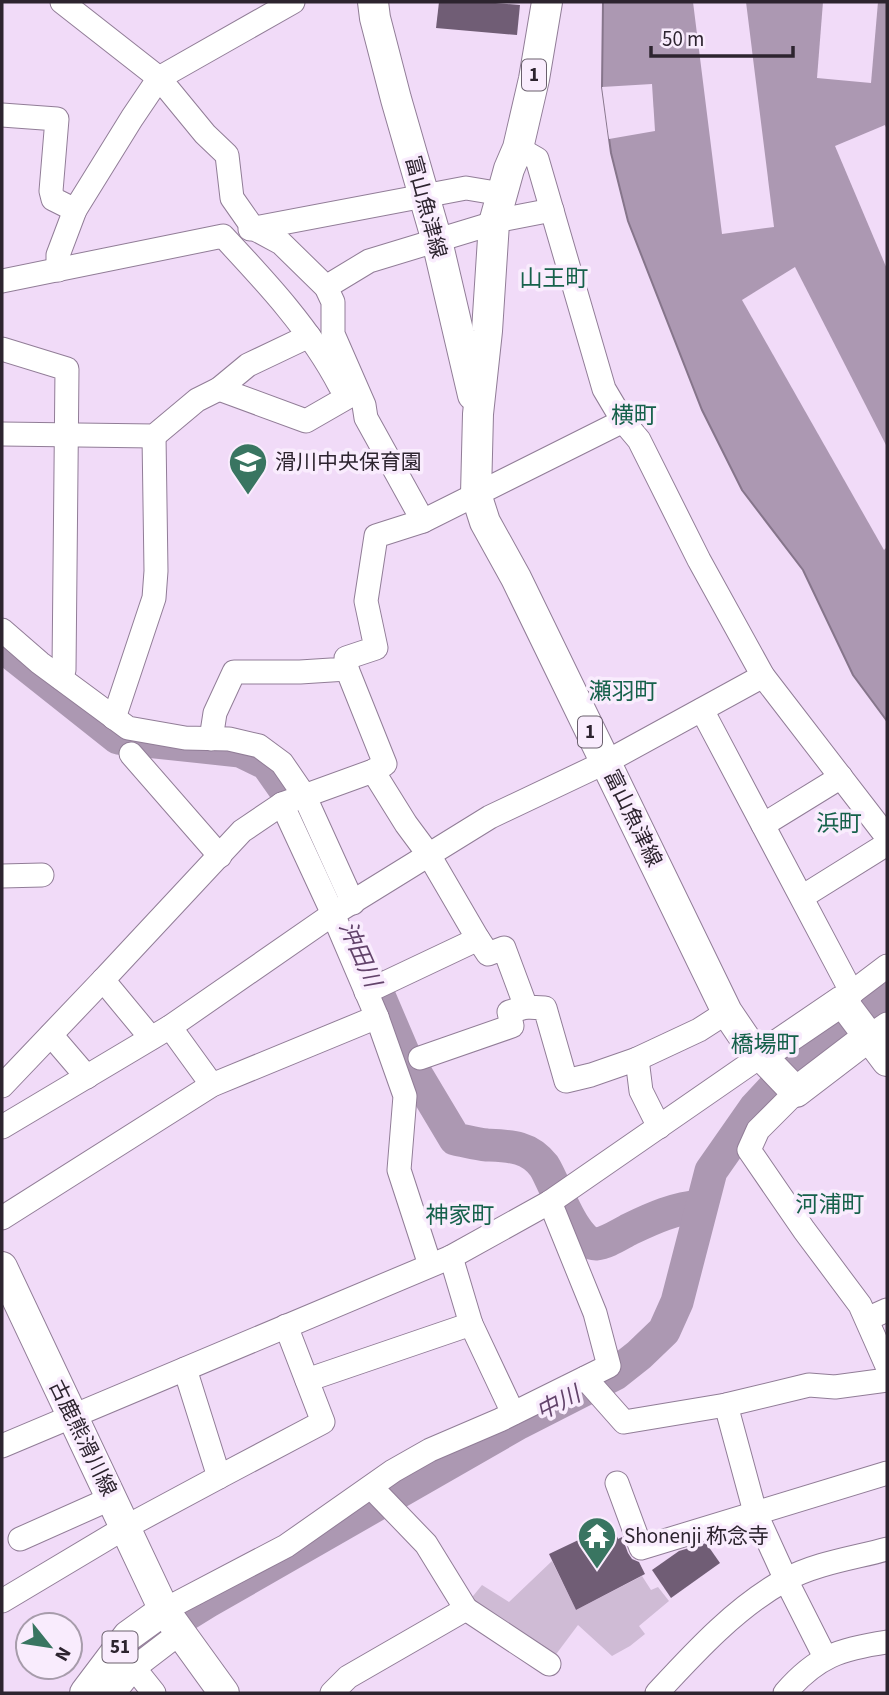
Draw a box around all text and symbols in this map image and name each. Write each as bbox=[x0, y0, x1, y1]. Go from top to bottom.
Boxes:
scale bar bbox=[651, 14, 793, 58]
text: 50 m bbox=[662, 24, 704, 54]
road number: 1 bbox=[522, 60, 546, 90]
street label: 富山魚津線 bbox=[398, 152, 454, 262]
district label: 山王町 bbox=[520, 262, 589, 295]
district label: 横町 bbox=[611, 399, 657, 432]
school or university icon: 滑川中央保育園 bbox=[227, 441, 269, 496]
place label: 滑川中央保育園 bbox=[275, 447, 422, 477]
district label: 瀬羽町 bbox=[589, 675, 658, 708]
road number: 1 bbox=[578, 716, 602, 748]
street label: 富山魚津線 bbox=[597, 764, 669, 872]
district label: 浜町 bbox=[816, 807, 862, 840]
water label: 沖田川 bbox=[331, 916, 390, 995]
district label: 橋場町 bbox=[731, 1028, 800, 1061]
district label: 河浦町 bbox=[796, 1188, 865, 1221]
district label: 神家町 bbox=[426, 1199, 495, 1232]
street label: 古鹿熊滑川線 bbox=[42, 1375, 124, 1501]
water label: 中川 bbox=[530, 1376, 589, 1428]
temple icon: Shonenji 称念寺 bbox=[576, 1515, 618, 1570]
place label: Shonenji 称念寺 bbox=[624, 1521, 769, 1551]
north arrow bbox=[14, 1611, 84, 1681]
road number: 51 bbox=[102, 1632, 138, 1662]
text: N bbox=[48, 1642, 77, 1666]

